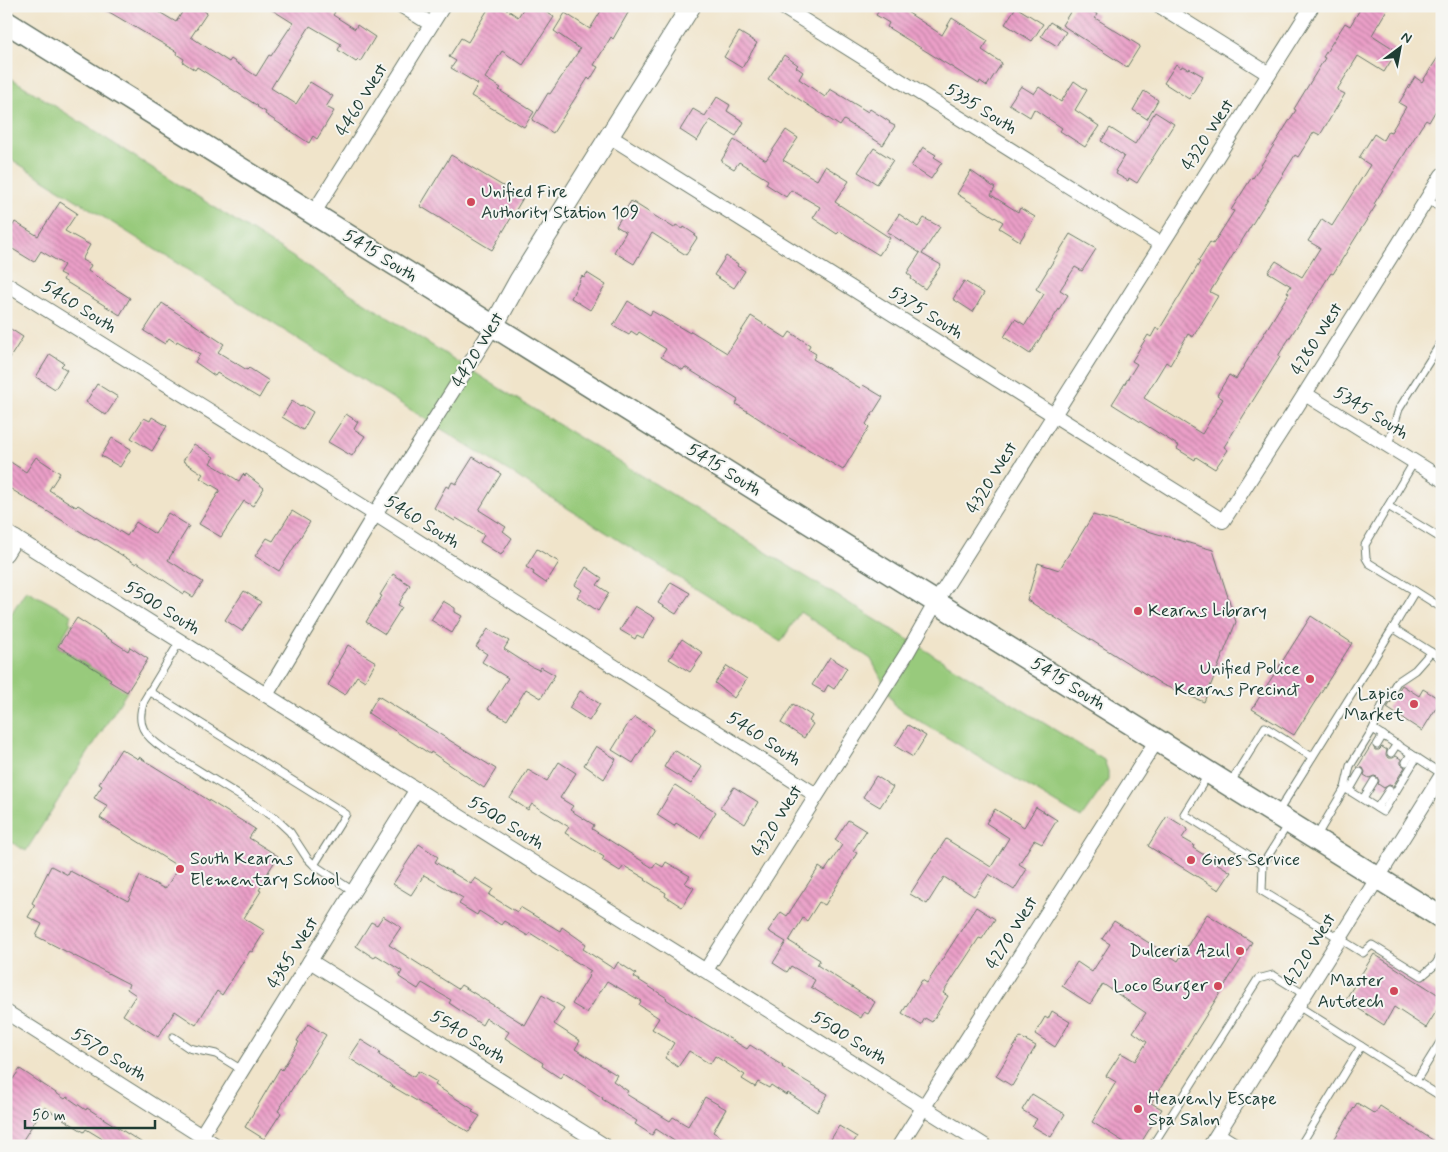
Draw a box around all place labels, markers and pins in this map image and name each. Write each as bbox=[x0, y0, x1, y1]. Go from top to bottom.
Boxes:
place label: Unified Fire Authority Station 109 bbox=[481, 180, 639, 225]
marker: Unified Fire Authority Station 109 bbox=[465, 196, 477, 208]
place label: Kearns Library bbox=[1148, 599, 1267, 623]
marker: Kearns Library bbox=[1132, 605, 1144, 617]
place label: Unified Police Kearns Precinct bbox=[1174, 657, 1301, 702]
marker: Unified Police Kearns Precinct bbox=[1304, 673, 1316, 685]
place label: Lapico Market bbox=[1344, 682, 1404, 727]
marker: Lapico Market bbox=[1408, 698, 1420, 710]
place label: South Kearns Elementary School bbox=[190, 847, 340, 892]
place label: Gines Service bbox=[1201, 848, 1300, 872]
marker: Gines Service bbox=[1185, 854, 1197, 866]
marker: South Kearns Elementary School bbox=[174, 863, 186, 875]
place label: Dulceria Azul bbox=[1129, 939, 1230, 963]
marker: Dulceria Azul bbox=[1234, 945, 1246, 957]
place label: Master Autotech bbox=[1317, 969, 1384, 1014]
place label: Loco Burger bbox=[1113, 974, 1209, 1000]
marker: Loco Burger bbox=[1212, 980, 1224, 992]
marker: Master Autotech bbox=[1388, 985, 1400, 997]
place label: Heavenly Escape Spa Salon bbox=[1148, 1087, 1277, 1132]
marker: Heavenly Escape Spa Salon bbox=[1132, 1103, 1144, 1115]

